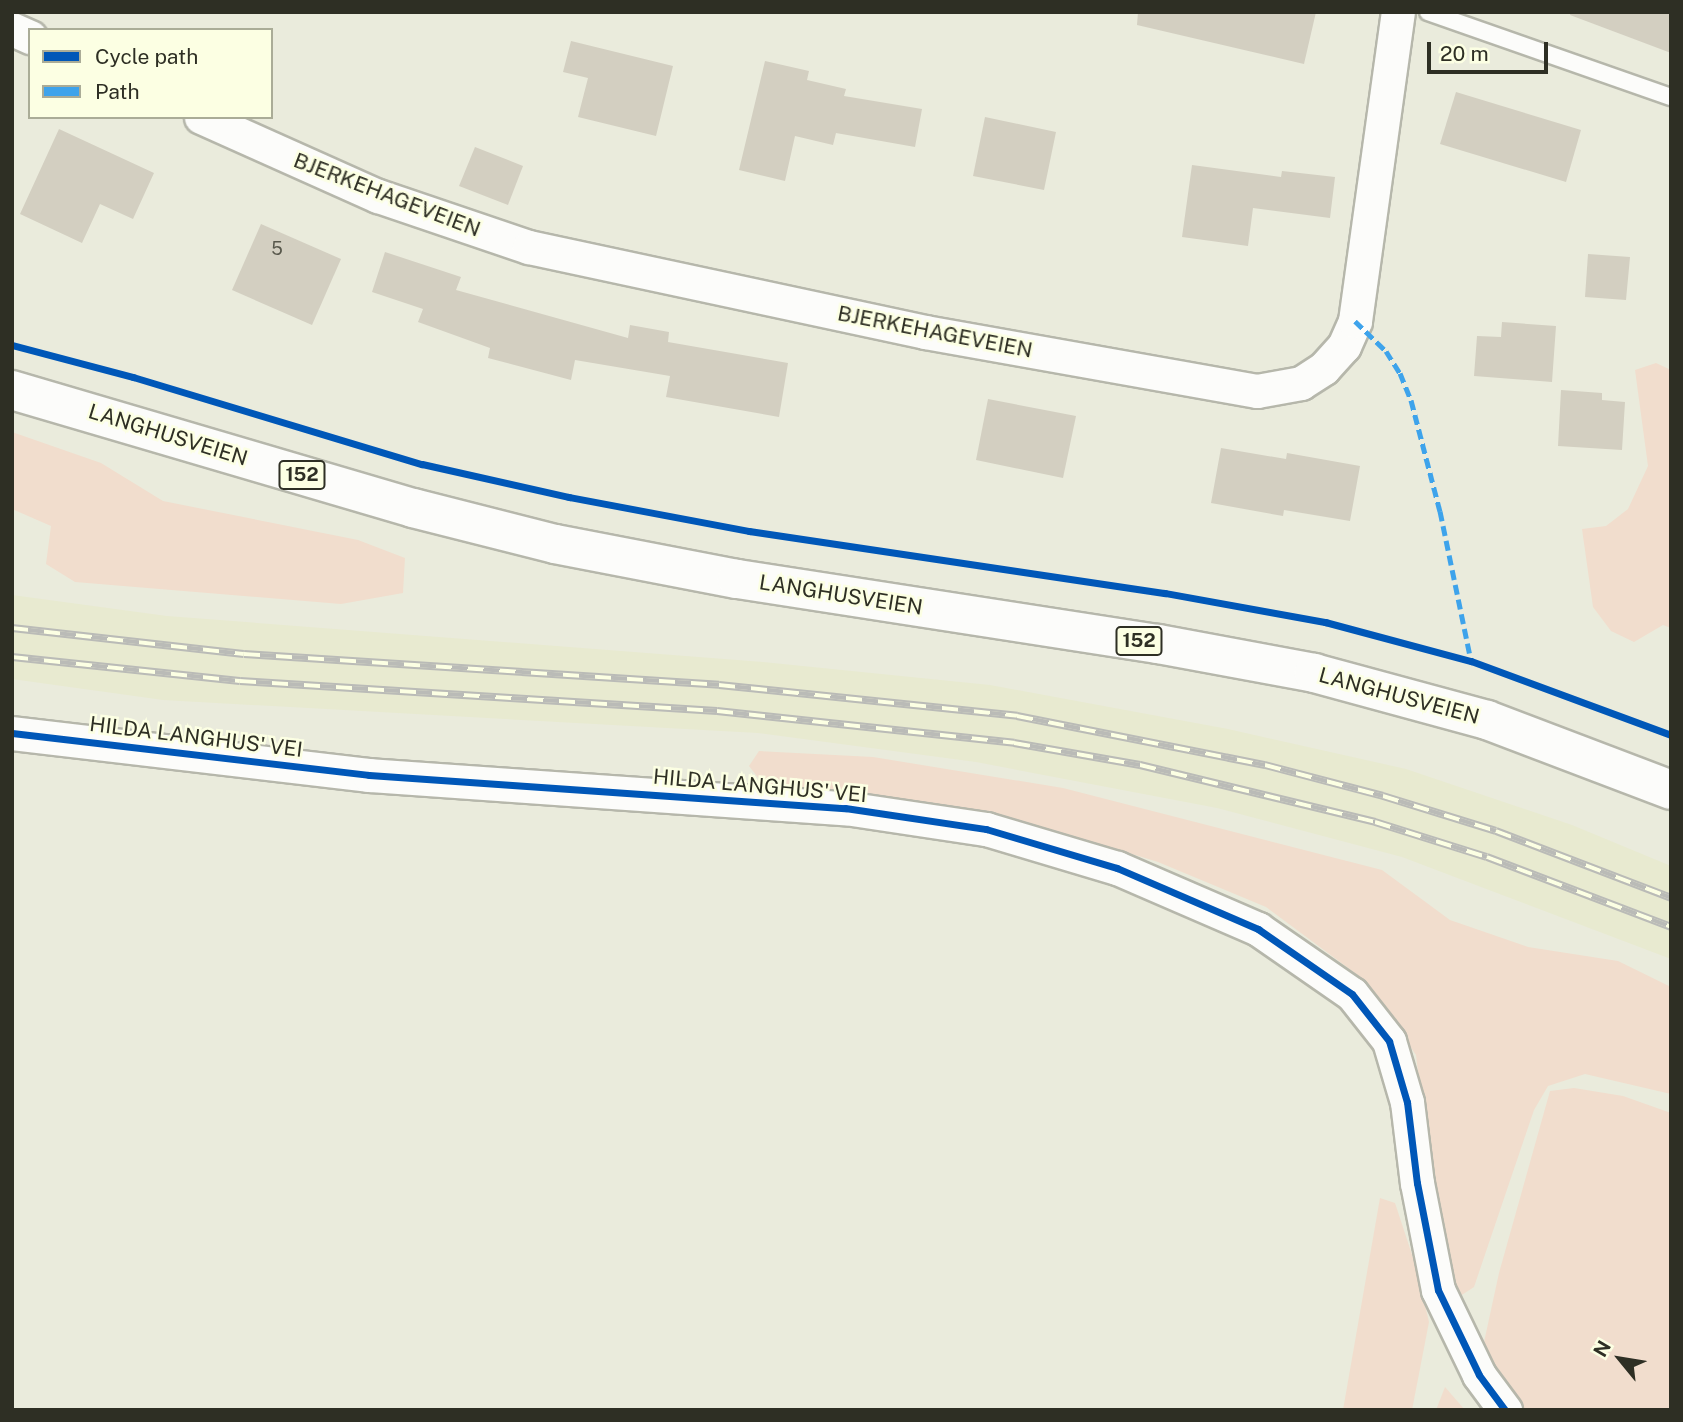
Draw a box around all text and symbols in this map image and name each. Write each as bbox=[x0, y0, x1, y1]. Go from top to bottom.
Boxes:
legend bbox=[28, 28, 273, 119]
scale bar bbox=[1431, 28, 1552, 72]
text: 20 m bbox=[1440, 41, 1489, 66]
text: Cycle path bbox=[95, 44, 198, 69]
text: Path bbox=[95, 79, 140, 104]
street label: BJERKEHAGEVEIEN bbox=[290, 148, 484, 242]
house number: 5 bbox=[271, 238, 283, 260]
street label: BJERKEHAGEVEIEN bbox=[835, 301, 1035, 363]
street label: LANGHUSVEIEN bbox=[85, 399, 251, 471]
road number: 152 bbox=[278, 460, 326, 490]
street label: LANGHUSVEIEN bbox=[757, 570, 925, 620]
road number: 152 bbox=[1114, 626, 1164, 656]
street label: LANGHUSVEIEN bbox=[1316, 662, 1482, 730]
street label: HILDA LANGHUS' VEI bbox=[88, 711, 304, 763]
street label: HILDA LANGHUS' VEI bbox=[652, 764, 868, 808]
north arrow bbox=[1585, 1324, 1655, 1394]
text: N bbox=[1589, 1337, 1615, 1360]

